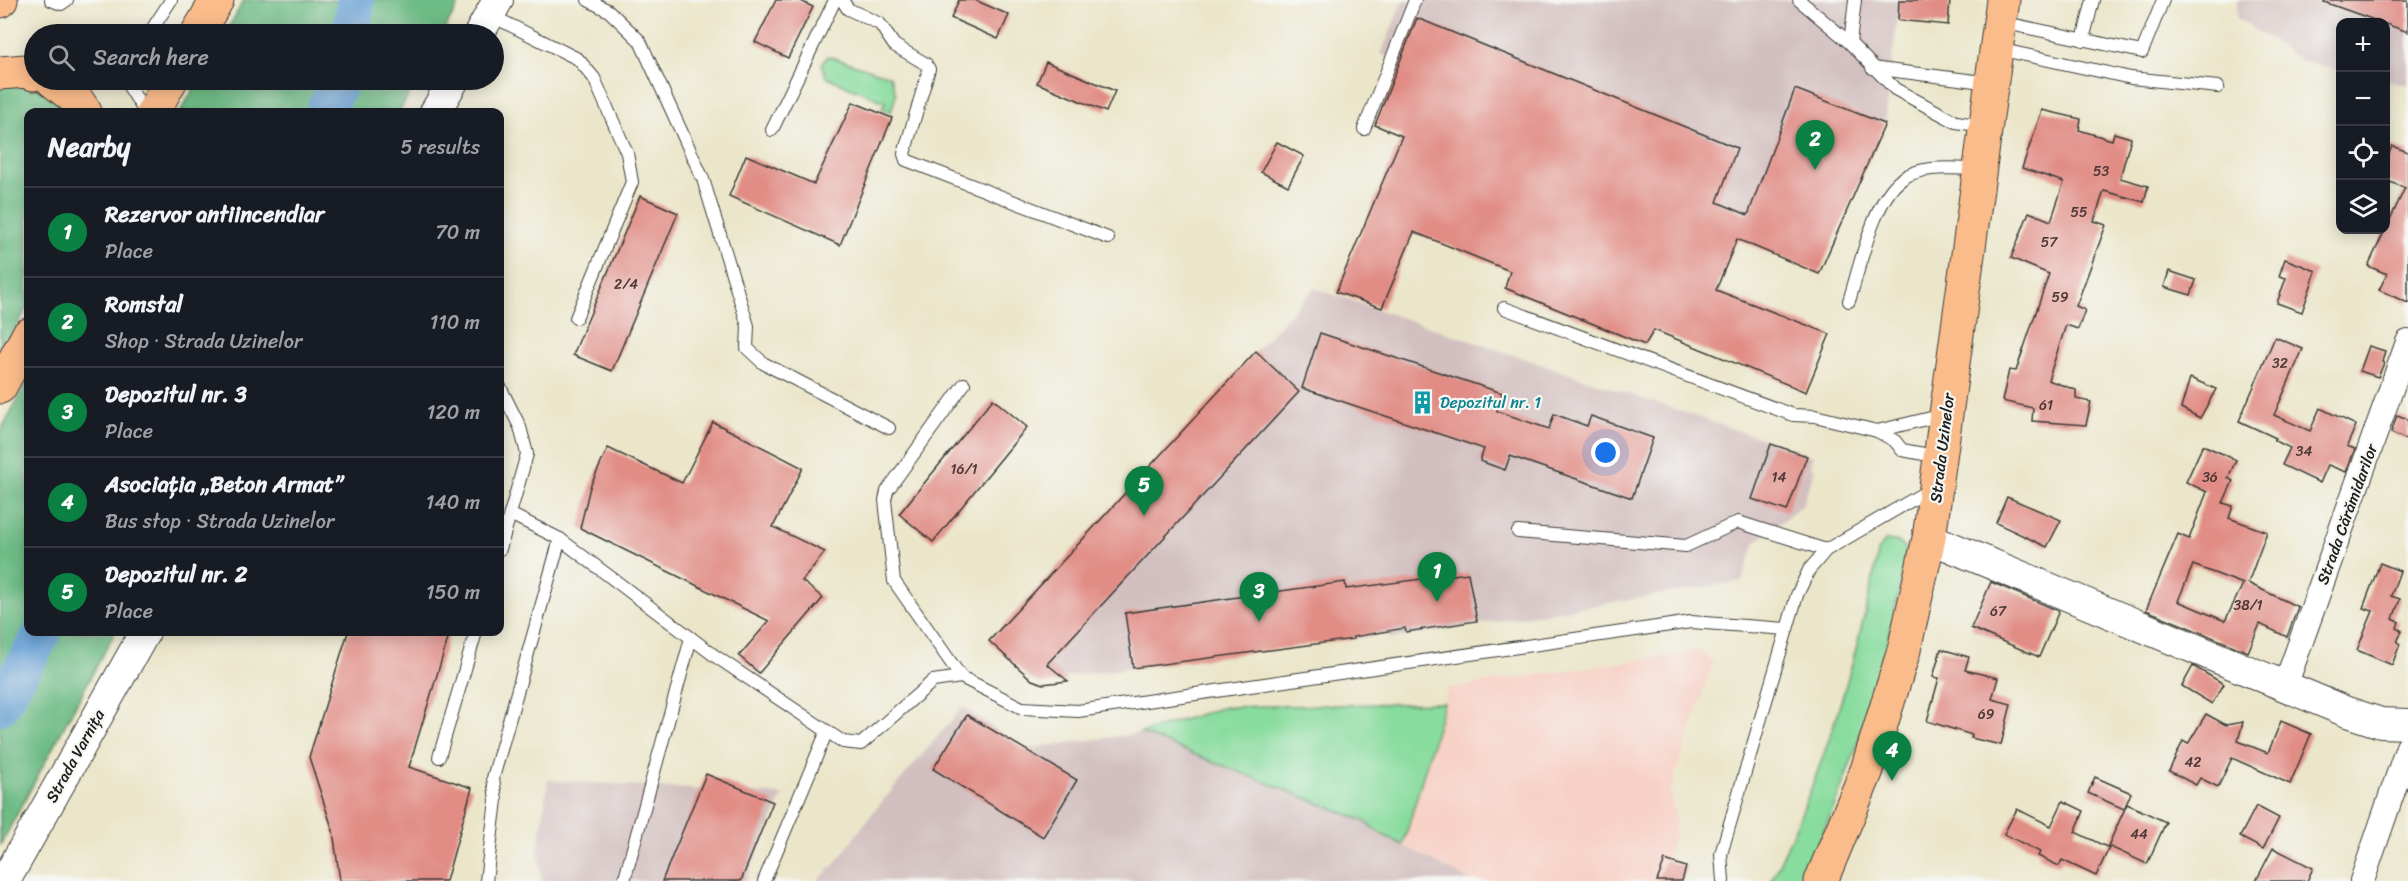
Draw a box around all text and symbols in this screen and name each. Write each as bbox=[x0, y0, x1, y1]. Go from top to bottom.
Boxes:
map controls bbox=[2336, 18, 2390, 234]
button: + bbox=[2336, 18, 2390, 72]
search box bbox=[24, 24, 504, 90]
text: Search here bbox=[93, 38, 209, 77]
icon: search bbox=[45, 41, 78, 74]
button: − bbox=[2336, 72, 2390, 126]
pin: 2 bbox=[1796, 120, 1834, 170]
text: Nearby bbox=[48, 124, 130, 170]
button: locate bbox=[2336, 126, 2390, 180]
text: 5 results bbox=[401, 130, 480, 165]
house number: 53 bbox=[2093, 159, 2109, 184]
button: layers bbox=[2336, 180, 2390, 234]
text: Rezervor antiincendiar bbox=[105, 195, 324, 234]
house number: 55 bbox=[2070, 200, 2088, 225]
text: 1 bbox=[63, 215, 72, 250]
text: 70 m bbox=[435, 215, 480, 250]
house number: 57 bbox=[2041, 230, 2058, 255]
text: Place bbox=[105, 234, 153, 269]
house number: 2/4 bbox=[614, 272, 638, 297]
text: Romstal bbox=[105, 285, 183, 324]
house number: 59 bbox=[2051, 285, 2069, 310]
text: 2 bbox=[62, 305, 73, 340]
text: 110 m bbox=[430, 305, 480, 340]
text: Shop · Strada Uzinelor bbox=[105, 324, 302, 359]
house number: 32 bbox=[2272, 351, 2288, 376]
text: Depozitul nr. 3 bbox=[105, 375, 247, 414]
place label: Depozitul nr. 1 bbox=[1440, 388, 1541, 417]
building icon: Depozitul nr. 1 bbox=[1409, 389, 1435, 415]
street label: Strada Uzinelor bbox=[1921, 390, 1963, 504]
house number: 61 bbox=[2039, 393, 2053, 418]
text: 3 bbox=[62, 395, 73, 430]
text: 120 m bbox=[427, 395, 480, 430]
text: Place bbox=[105, 414, 153, 449]
your location bbox=[1591, 438, 1620, 467]
street label: Strada Cărămidarilor bbox=[2308, 438, 2386, 589]
house number: 34 bbox=[2296, 439, 2312, 464]
house number: 16/1 bbox=[951, 457, 977, 482]
text: Asociația „Beton Armat” bbox=[105, 465, 343, 504]
house number: 14 bbox=[1772, 465, 1787, 490]
house number: 36 bbox=[2202, 465, 2218, 490]
pin: 5 bbox=[1124, 466, 1164, 516]
text: 4 bbox=[61, 485, 74, 520]
text: 140 m bbox=[426, 485, 480, 520]
text: Bus stop · Strada Uzinelor bbox=[105, 504, 334, 539]
pin: 1 bbox=[1418, 552, 1456, 602]
text: Depozitul nr. 2 bbox=[105, 555, 247, 594]
pin: 3 bbox=[1240, 572, 1278, 622]
text: 5 bbox=[61, 575, 74, 610]
text: 150 m bbox=[426, 575, 480, 610]
house number: 38/1 bbox=[2233, 593, 2263, 618]
text: Place bbox=[105, 594, 153, 629]
house number: 67 bbox=[1990, 599, 2007, 624]
house number: 69 bbox=[1978, 702, 1995, 727]
street label: Strada Varnița bbox=[37, 703, 113, 808]
pin: 4 bbox=[1872, 732, 1912, 781]
house number: 42 bbox=[2185, 750, 2201, 775]
house number: 44 bbox=[2130, 822, 2148, 847]

